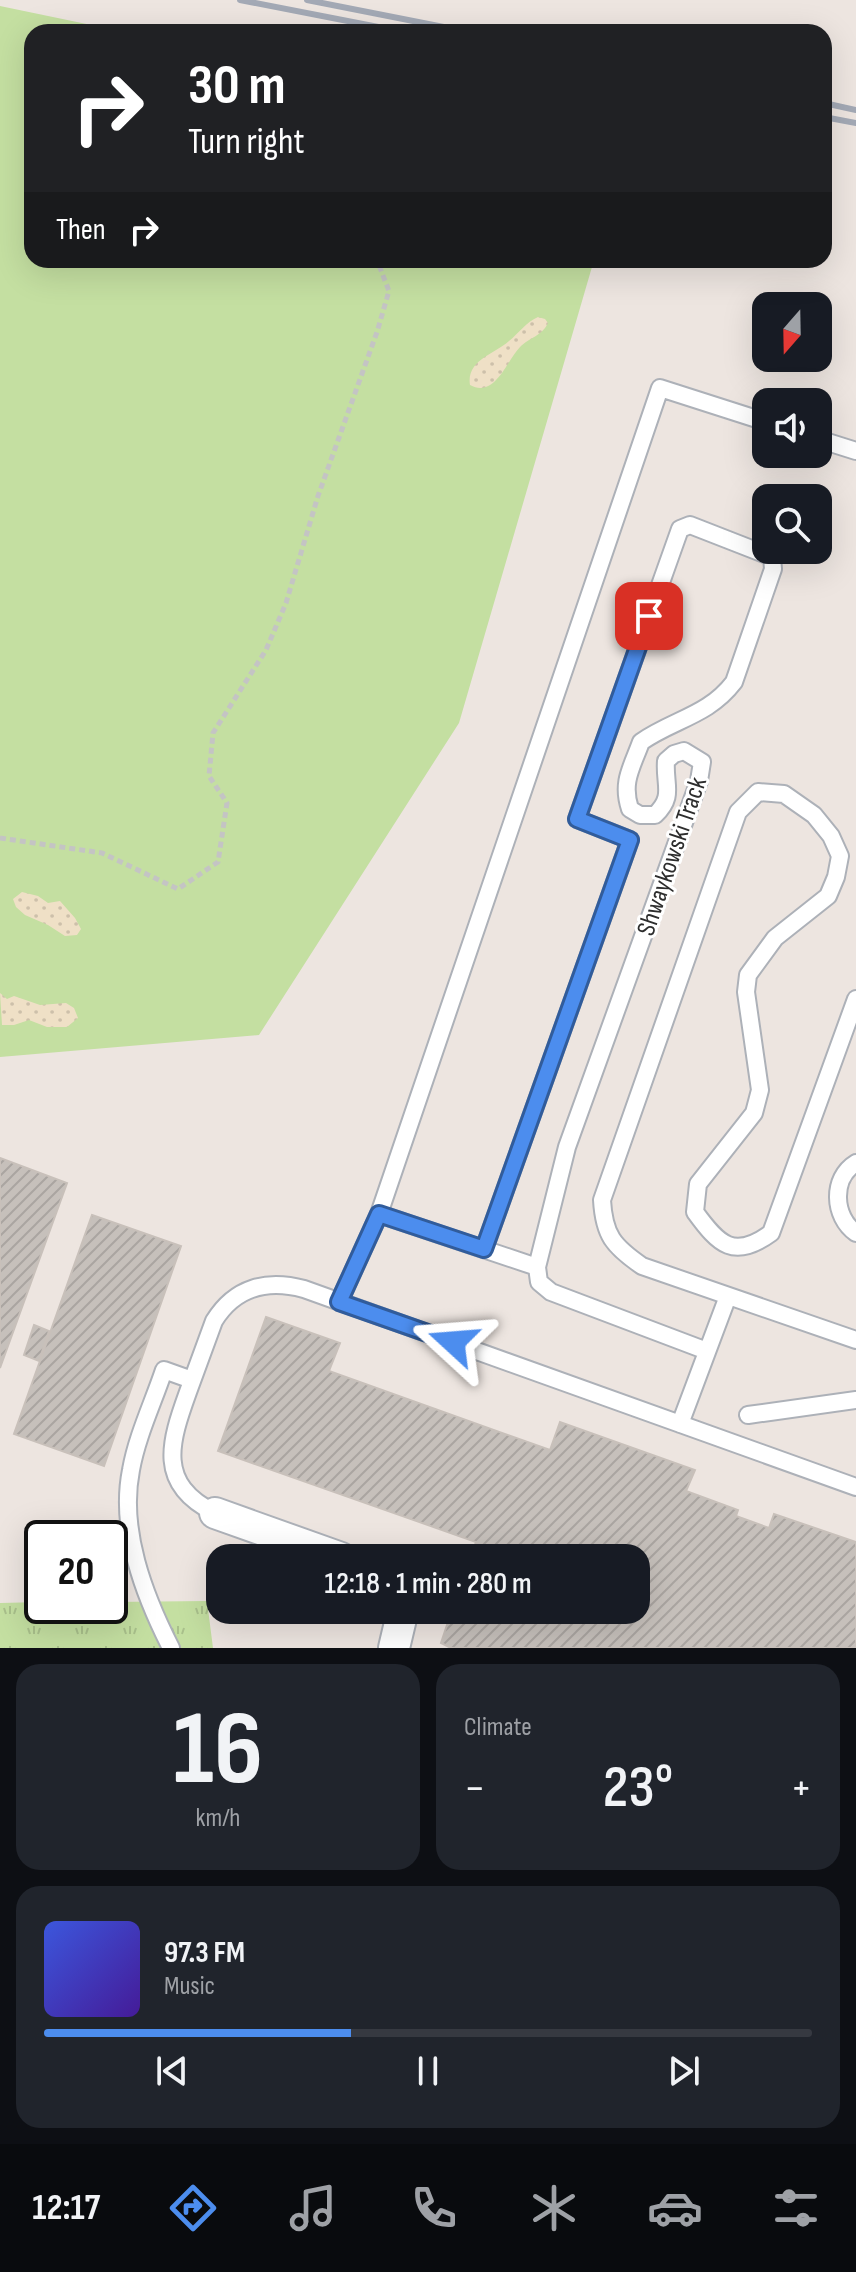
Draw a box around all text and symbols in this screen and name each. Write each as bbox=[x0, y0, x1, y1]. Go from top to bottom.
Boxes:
text: 30 m bbox=[188, 53, 286, 120]
icon: right bbox=[56, 56, 160, 160]
text: Turn right bbox=[188, 121, 305, 164]
icon: right bbox=[122, 208, 166, 252]
text: Then bbox=[56, 212, 106, 248]
north arrow bbox=[752, 292, 832, 372]
map controls bbox=[752, 292, 832, 564]
button: sound bbox=[752, 388, 832, 468]
button: search bbox=[752, 484, 832, 564]
pin bbox=[615, 582, 683, 650]
icon: arrive bbox=[627, 594, 671, 638]
street label: Shwaykowski Track bbox=[631, 773, 714, 940]
position arrow bbox=[411, 1300, 495, 1384]
speed limit sign: 20 bbox=[24, 1520, 128, 1624]
text: 12:18 · 1 min · 280 m bbox=[324, 1566, 532, 1602]
text: 16 bbox=[173, 1688, 263, 1813]
text: Climate bbox=[464, 1712, 532, 1743]
text: 23° bbox=[603, 1752, 673, 1824]
text: − bbox=[464, 1762, 486, 1815]
text: + bbox=[790, 1762, 812, 1815]
text: km/h bbox=[196, 1803, 240, 1834]
text: 97.3 FM bbox=[164, 1935, 245, 1971]
text: Music bbox=[164, 1971, 215, 2002]
icon: previous bbox=[150, 2049, 194, 2093]
icon: pause bbox=[406, 2049, 450, 2093]
icon: next bbox=[662, 2049, 706, 2093]
icon: directions bbox=[165, 2180, 221, 2236]
icon: music bbox=[285, 2180, 341, 2236]
icon: phone bbox=[406, 2180, 462, 2236]
icon: climate bbox=[526, 2180, 582, 2236]
icon: car bbox=[647, 2180, 703, 2236]
icon: filters bbox=[768, 2180, 824, 2236]
text: 12:17 bbox=[32, 2187, 100, 2230]

